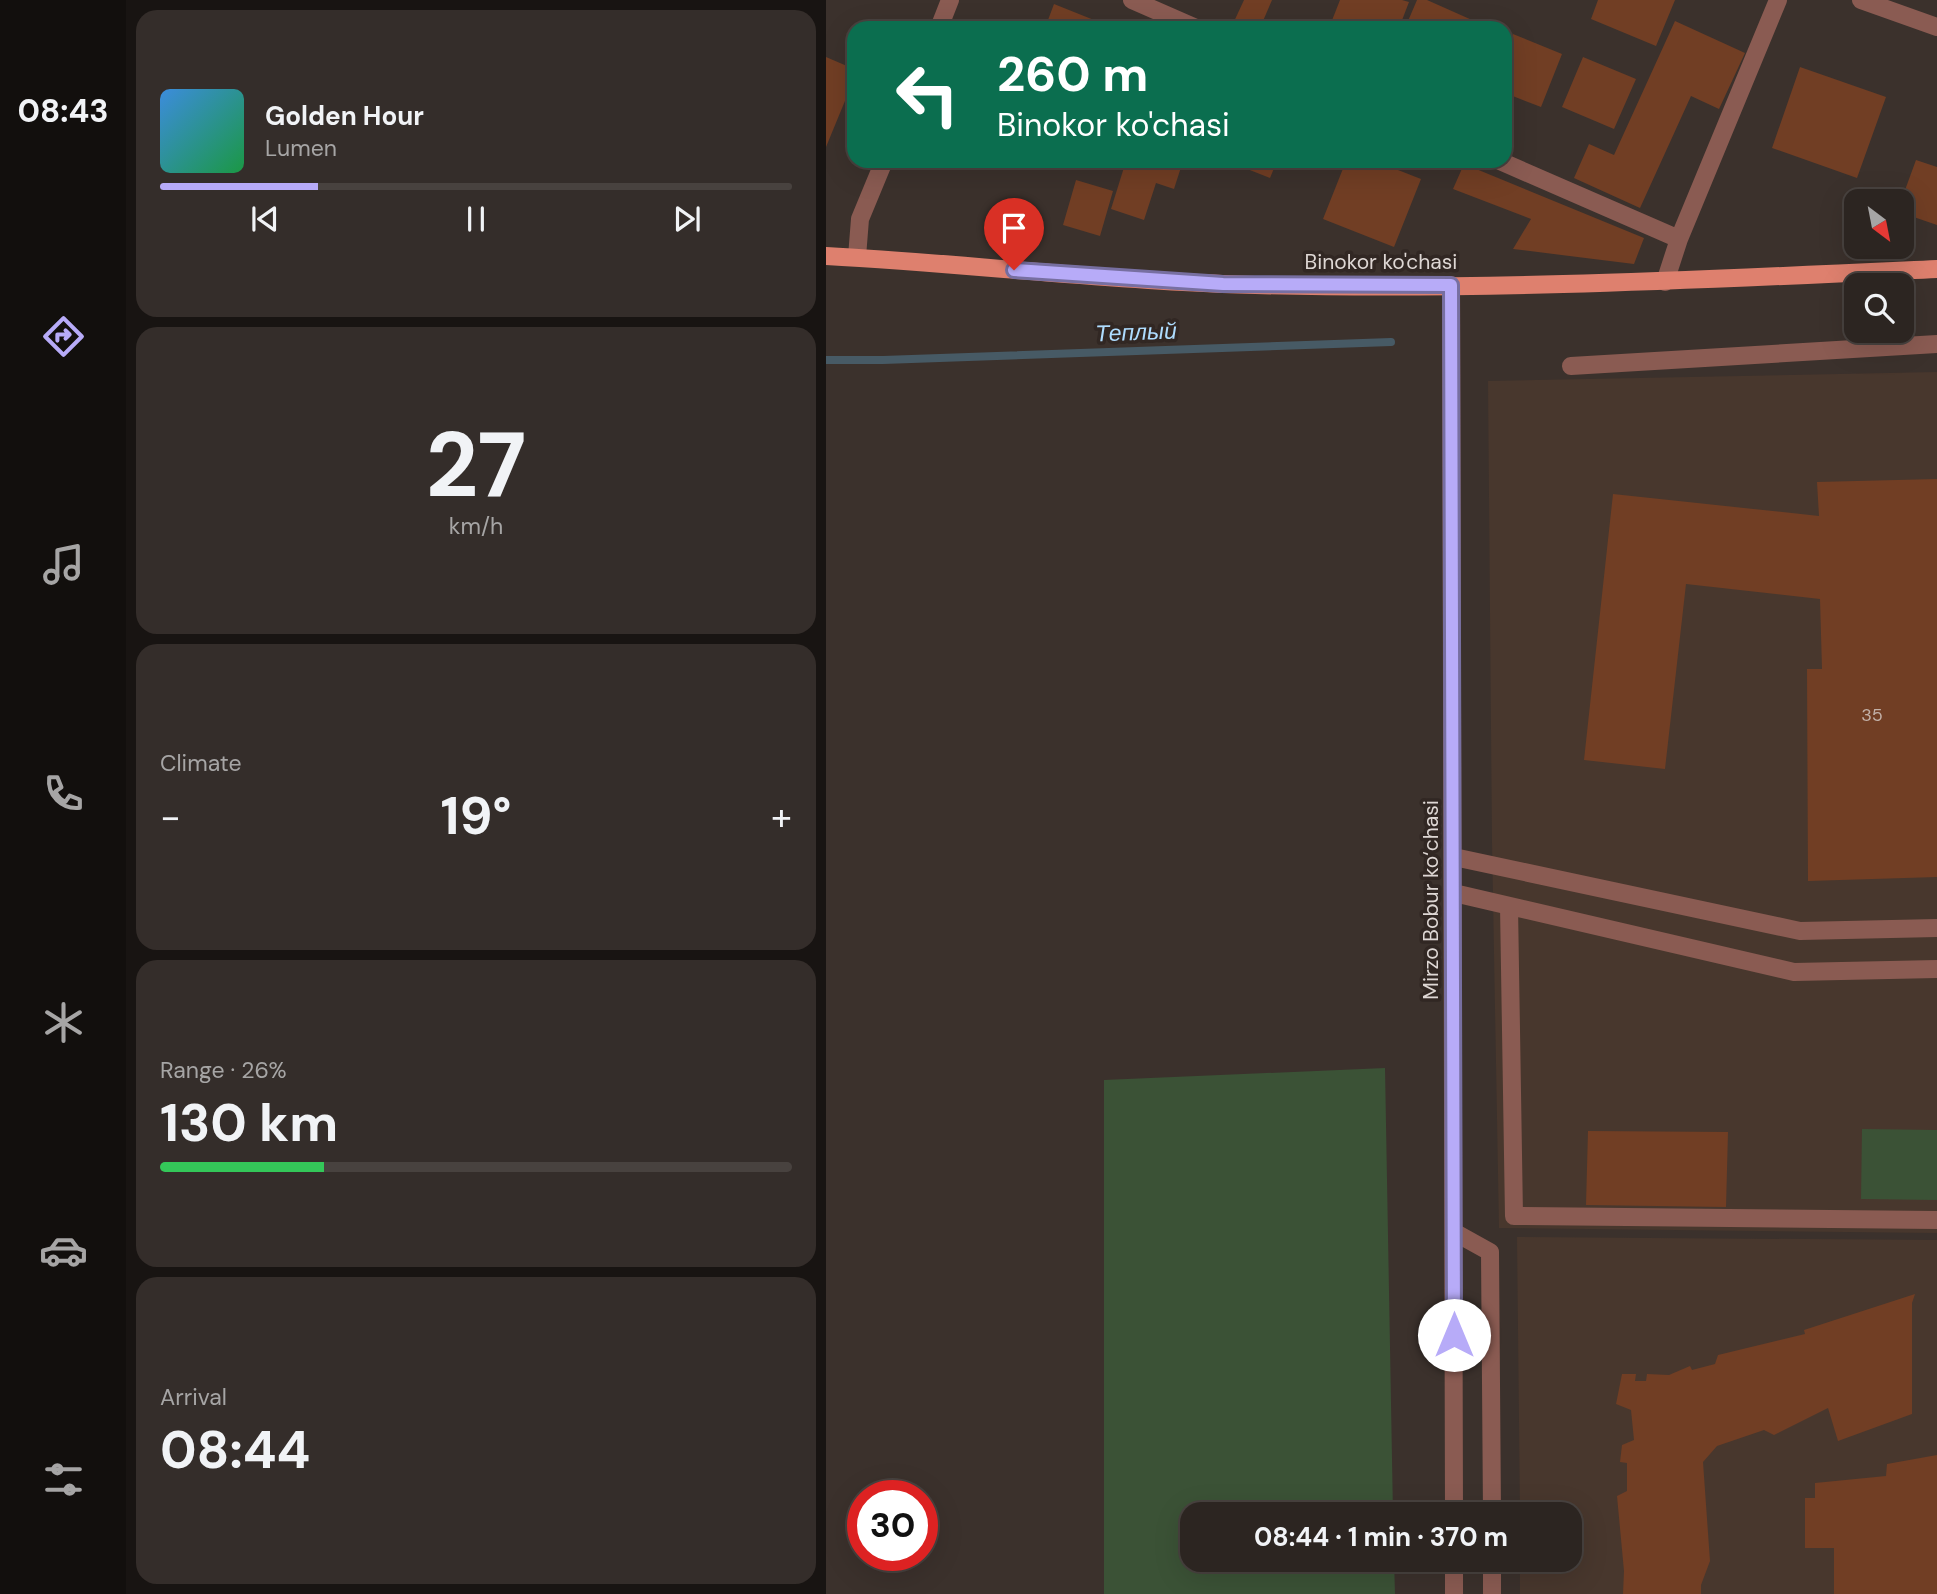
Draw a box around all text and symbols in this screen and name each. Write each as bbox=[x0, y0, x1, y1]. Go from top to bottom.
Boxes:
text: 260 m bbox=[997, 42, 1148, 106]
icon: left bbox=[882, 49, 973, 140]
text: 08:43 bbox=[17, 90, 109, 132]
text: Golden Hour bbox=[265, 99, 424, 133]
text: Binokor ko'chasi bbox=[997, 104, 1230, 146]
text: Lumen bbox=[265, 133, 337, 163]
north arrow bbox=[1844, 189, 1914, 259]
map controls bbox=[1844, 189, 1914, 343]
pin bbox=[984, 198, 1044, 270]
icon: previous bbox=[246, 200, 284, 238]
icon: pause bbox=[457, 200, 495, 238]
icon: next bbox=[668, 200, 706, 238]
icon: arrive bbox=[995, 209, 1033, 247]
street label: Binokor ko'chasi bbox=[1305, 248, 1457, 276]
button: search bbox=[1844, 273, 1914, 343]
icon: directions bbox=[39, 312, 88, 361]
water label: Теплый bbox=[1095, 316, 1177, 348]
text: 27 bbox=[426, 406, 526, 524]
text: km/h bbox=[449, 511, 503, 541]
icon: music bbox=[39, 540, 88, 589]
house number: 35 bbox=[1861, 703, 1883, 727]
text: Climate bbox=[160, 748, 242, 778]
icon: phone bbox=[39, 769, 88, 818]
text: 19° bbox=[441, 782, 511, 850]
text: − bbox=[160, 792, 181, 842]
text: + bbox=[771, 792, 792, 842]
street label: Mirzo Bobur ko‘chasi bbox=[1417, 800, 1445, 1000]
icon: climate bbox=[39, 998, 88, 1047]
text: Range · 26% bbox=[160, 1055, 287, 1085]
text: 130 km bbox=[160, 1089, 338, 1157]
icon: car bbox=[39, 1226, 88, 1275]
position arrow bbox=[1417, 1298, 1491, 1372]
text: Arrival bbox=[160, 1382, 227, 1412]
text: 08:44 bbox=[160, 1416, 310, 1484]
icon: filters bbox=[39, 1455, 88, 1504]
speed limit sign: 30 bbox=[847, 1480, 938, 1571]
text: 08:44 · 1 min · 370 m bbox=[1254, 1520, 1508, 1554]

